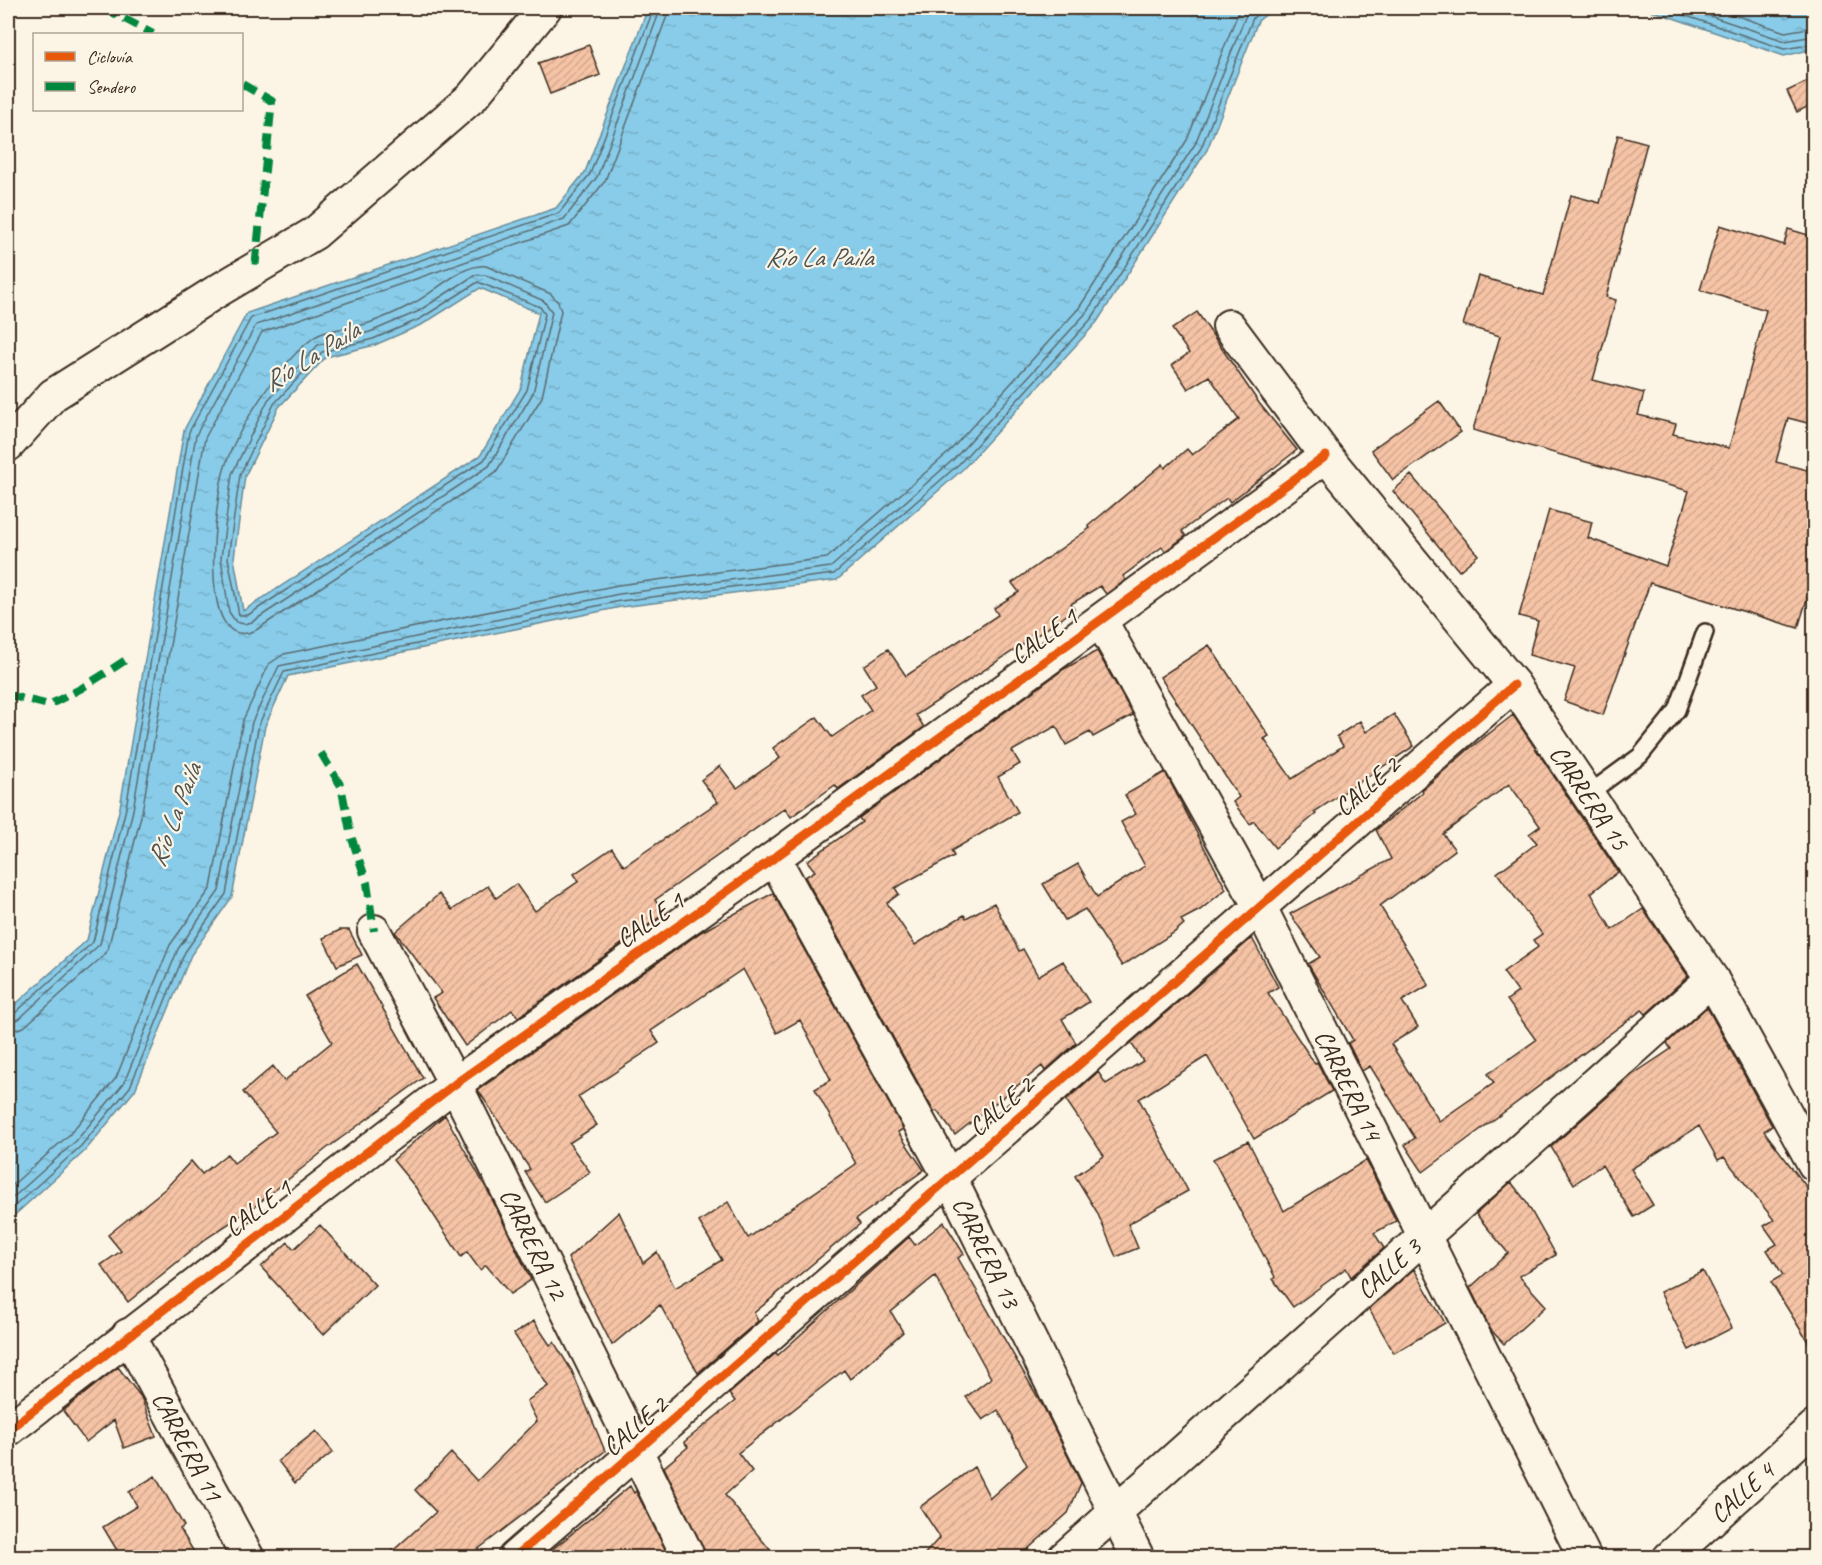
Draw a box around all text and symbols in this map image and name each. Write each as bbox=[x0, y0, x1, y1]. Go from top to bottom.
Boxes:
legend bbox=[33, 33, 243, 111]
text: Ciclovía bbox=[87, 46, 133, 68]
text: Sendero bbox=[87, 76, 137, 98]
water label: Río La Paila bbox=[765, 240, 875, 274]
water label: Río La Paila bbox=[256, 312, 367, 399]
street label: CALLE 1 bbox=[1004, 600, 1086, 672]
street label: CARRERA 15 bbox=[1543, 738, 1638, 857]
street label: CALLE 2 bbox=[1327, 747, 1408, 823]
water label: Río La Paila bbox=[139, 757, 210, 871]
street label: CALLE 1 bbox=[609, 884, 692, 955]
street label: CARRERA 14 bbox=[1307, 1024, 1391, 1148]
street label: CALLE 2 bbox=[961, 1067, 1042, 1143]
street label: CALLE 1 bbox=[218, 1171, 299, 1244]
street label: CARRERA 12 bbox=[492, 1182, 576, 1307]
street label: CARRERA 13 bbox=[945, 1191, 1029, 1315]
street label: CALLE 3 bbox=[1349, 1229, 1429, 1306]
street label: CARRERA 11 bbox=[145, 1385, 231, 1508]
street label: CALLE 2 bbox=[595, 1387, 676, 1463]
street label: CALLE 4 bbox=[1702, 1453, 1783, 1530]

